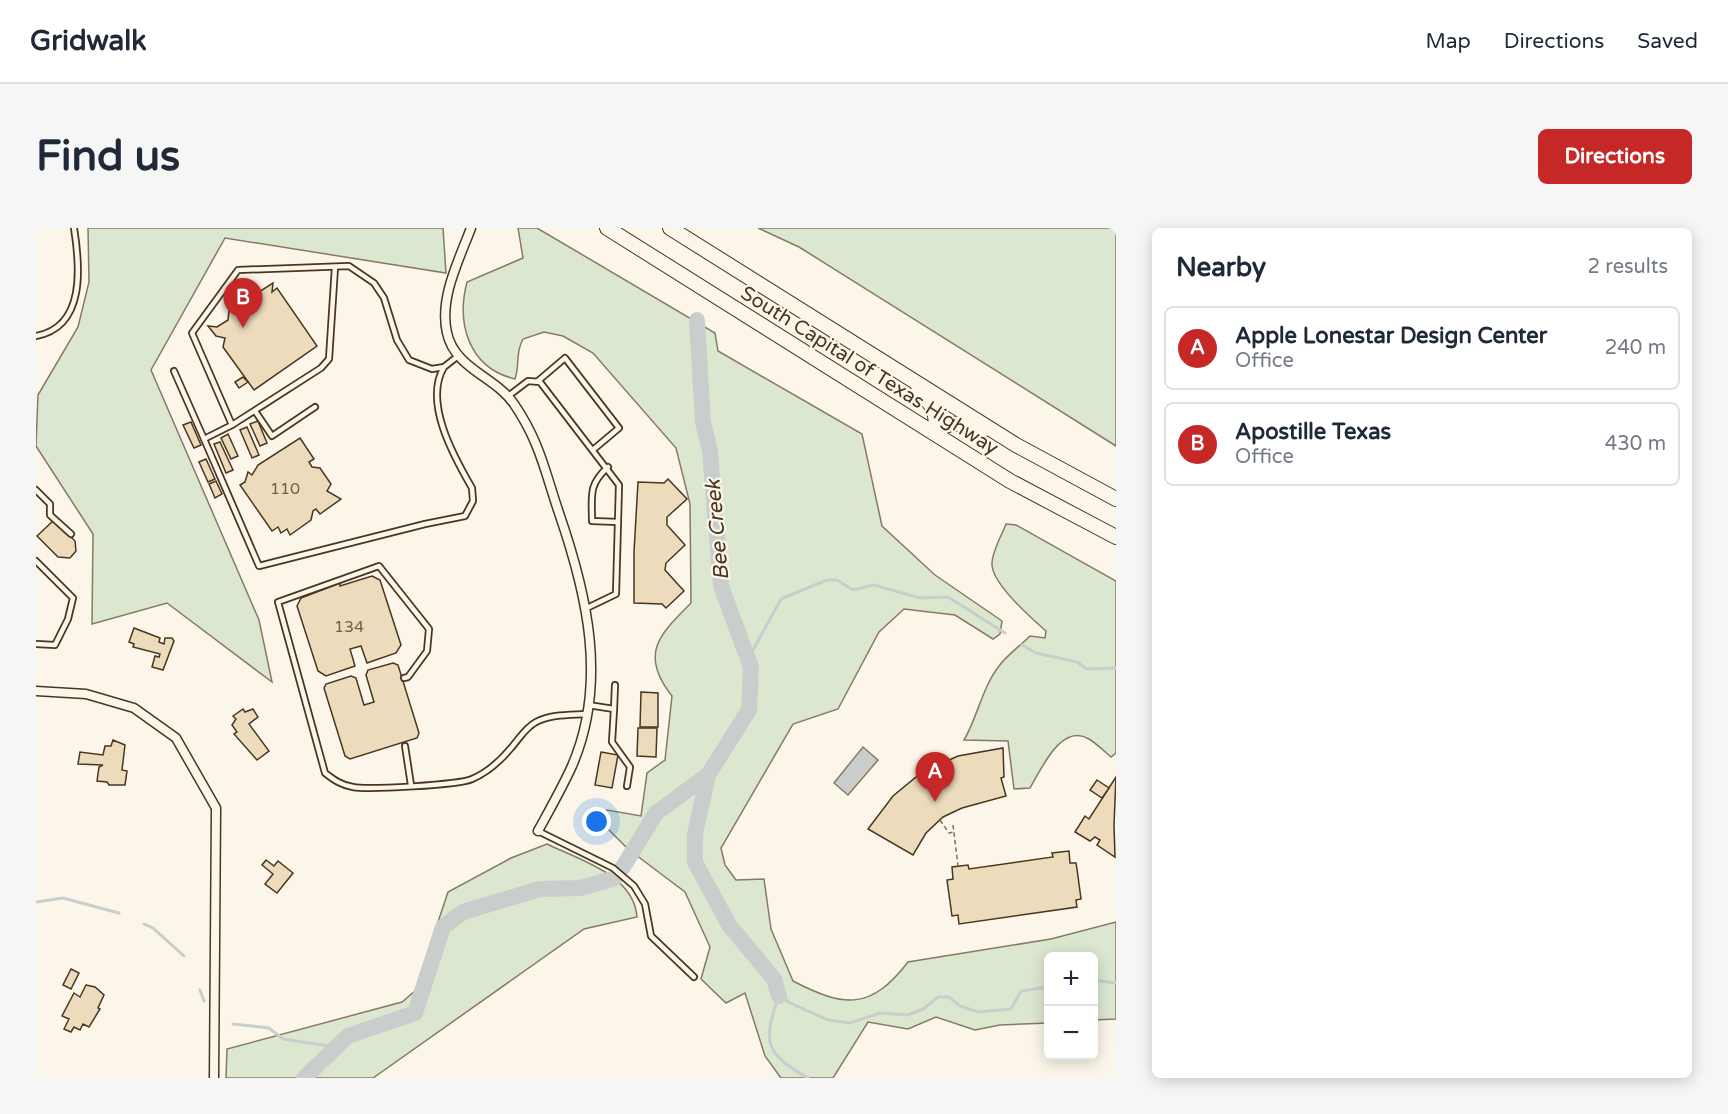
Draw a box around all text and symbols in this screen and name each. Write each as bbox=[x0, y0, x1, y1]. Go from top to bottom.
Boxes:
text: Gridwalk bbox=[30, 24, 147, 58]
text: Map bbox=[1425, 29, 1471, 54]
text: Directions bbox=[1504, 29, 1604, 54]
text: Saved bbox=[1637, 29, 1698, 54]
button: Directions bbox=[1538, 129, 1692, 184]
text: Find us bbox=[36, 131, 180, 182]
text: Nearby bbox=[1176, 252, 1266, 283]
text: 2 results bbox=[1588, 255, 1668, 279]
pin: B bbox=[224, 279, 262, 328]
street label: South Capital of Texas Highway bbox=[736, 281, 1003, 460]
text: Apple Lonestar Design Center bbox=[1235, 323, 1547, 349]
text: A bbox=[1190, 336, 1205, 360]
text: 240 m bbox=[1605, 336, 1666, 360]
text: Office bbox=[1235, 349, 1294, 373]
text: Apostille Texas bbox=[1235, 419, 1391, 445]
text: B bbox=[1191, 432, 1204, 456]
text: 430 m bbox=[1605, 432, 1666, 456]
text: Office bbox=[1235, 445, 1294, 469]
water label: Bee Creek bbox=[701, 477, 734, 581]
house number: 110 bbox=[270, 479, 300, 499]
house number: 134 bbox=[334, 617, 364, 637]
pin: A bbox=[916, 752, 954, 802]
your location bbox=[582, 807, 611, 836]
map controls bbox=[1044, 952, 1098, 1060]
button: + bbox=[1044, 952, 1098, 1006]
button: − bbox=[1044, 1006, 1098, 1060]

